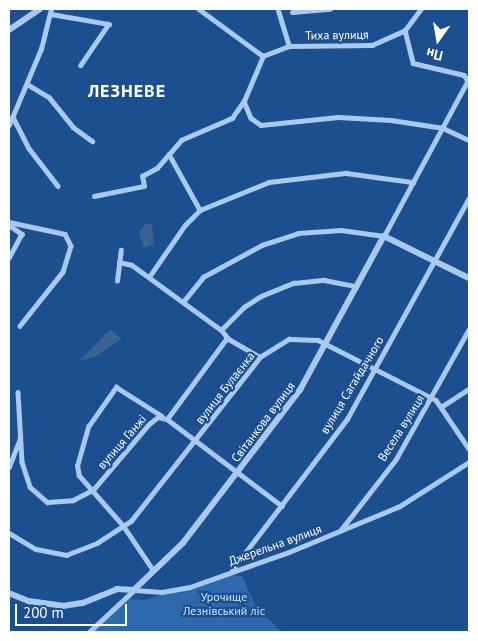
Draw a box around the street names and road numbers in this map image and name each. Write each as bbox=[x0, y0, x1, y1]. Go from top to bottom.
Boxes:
street label: Тиха вулиця bbox=[305, 27, 369, 43]
street label: вулиця Сагайдачного bbox=[317, 334, 387, 436]
street label: вулиця Булаєнка bbox=[192, 349, 258, 427]
street label: Світанкова вулиця bbox=[228, 379, 298, 465]
street label: Весела вулиця bbox=[375, 392, 427, 464]
street label: вулиця Ганжі bbox=[95, 412, 149, 472]
street label: Джерельна вулиця bbox=[227, 522, 323, 568]

